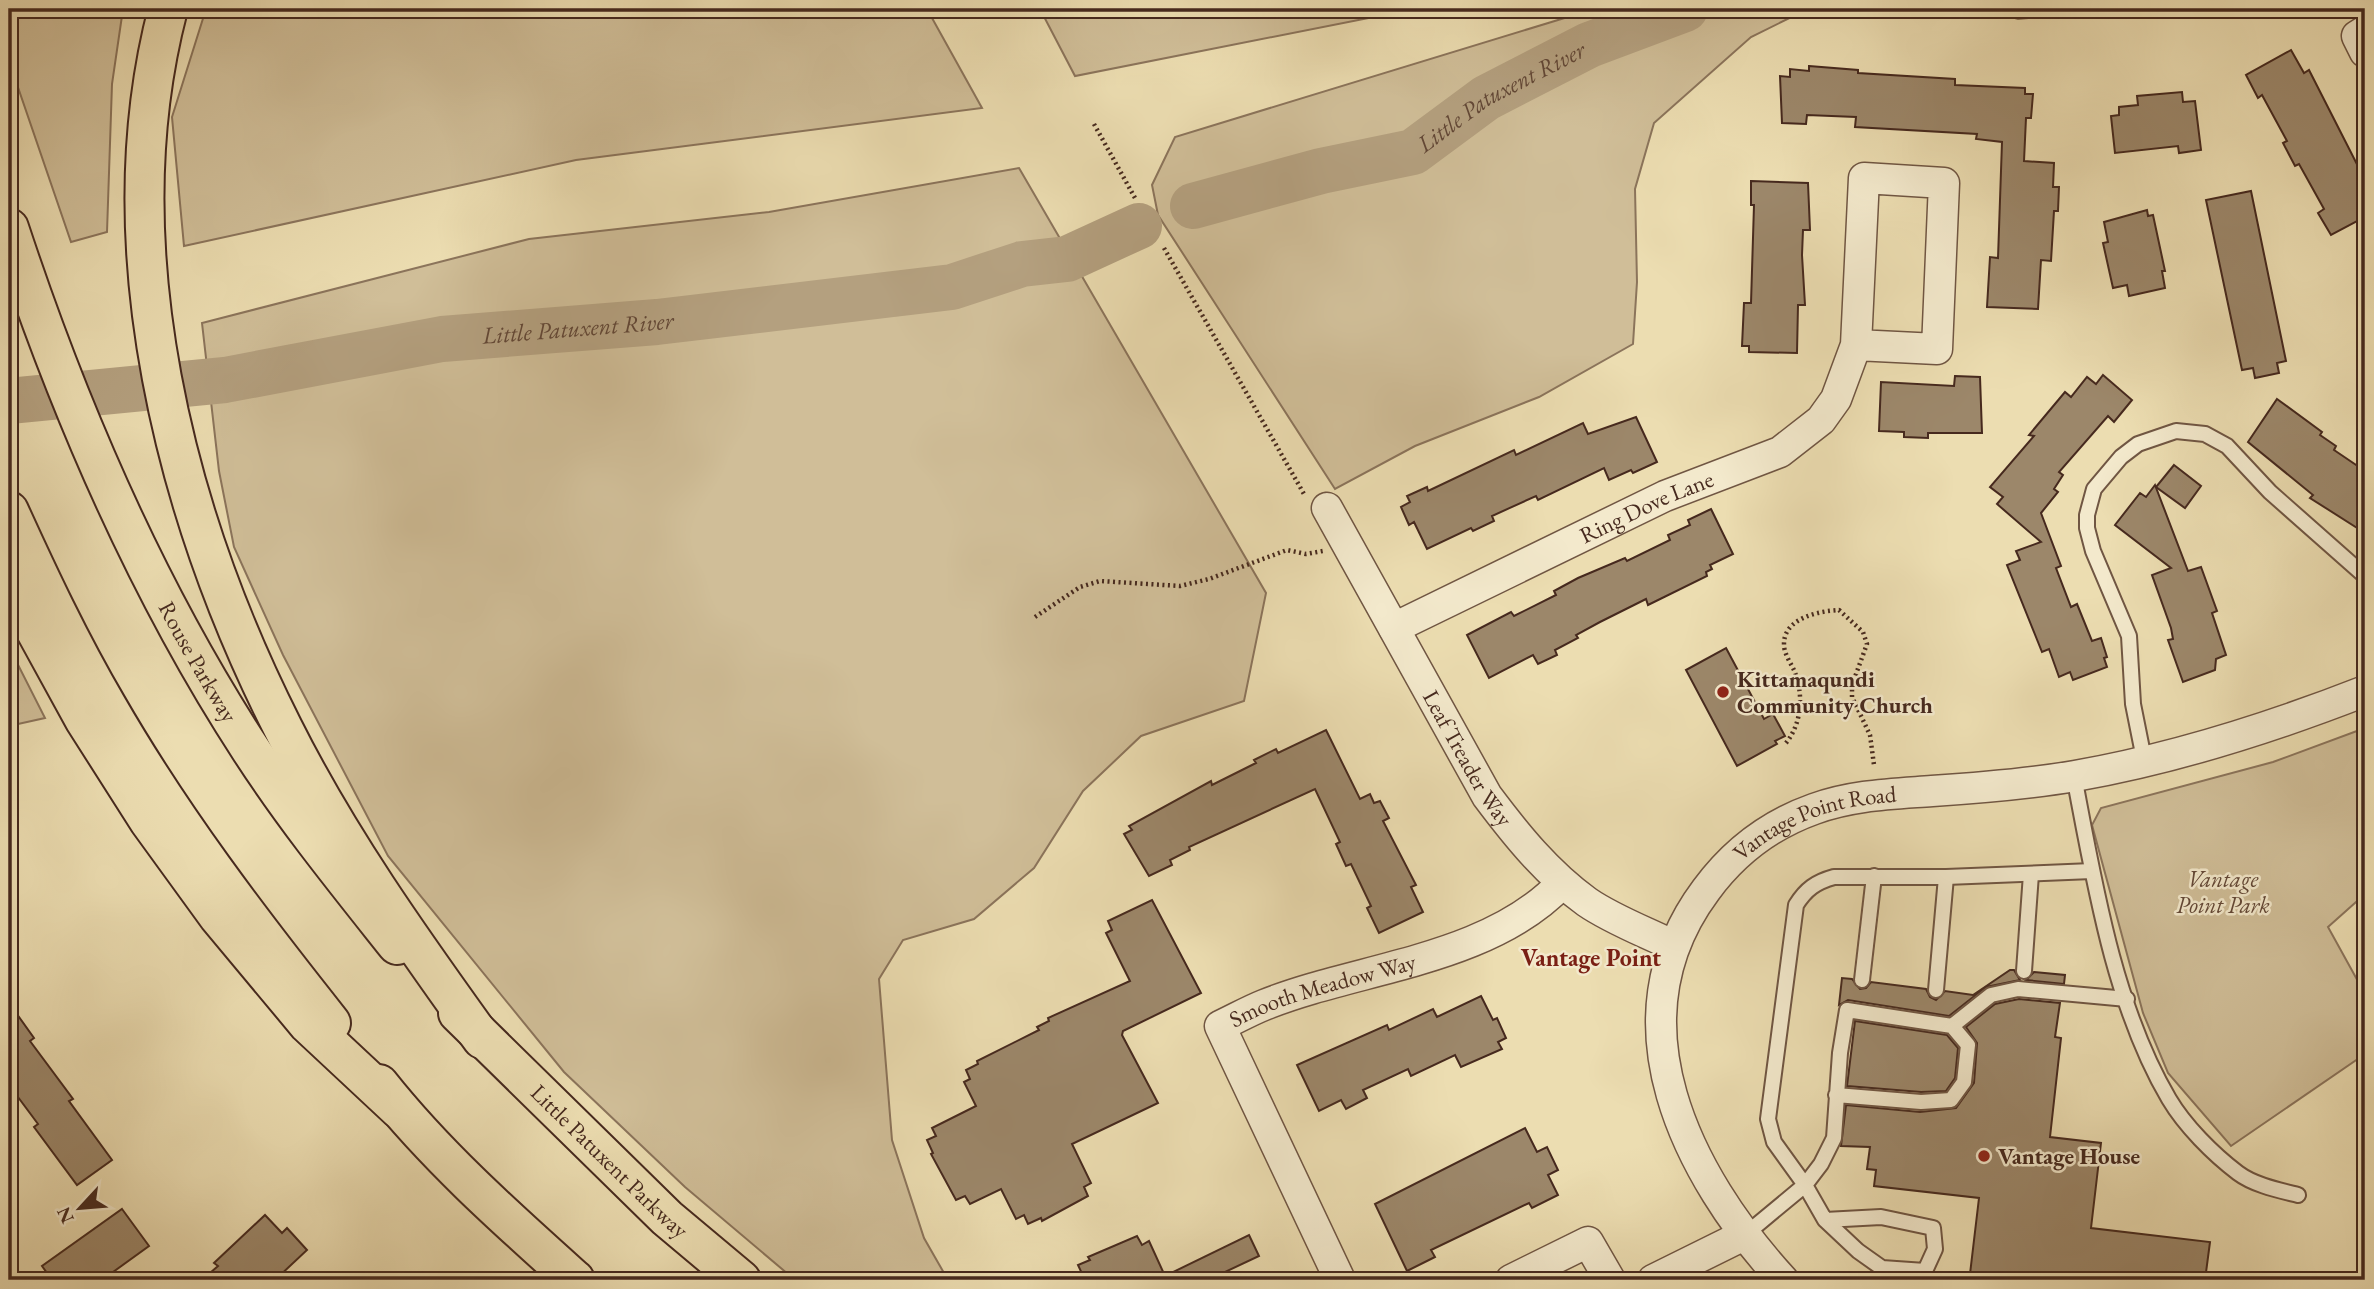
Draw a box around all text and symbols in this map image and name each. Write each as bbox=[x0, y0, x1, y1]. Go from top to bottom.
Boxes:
water label: Little Patuxent River bbox=[1409, 33, 1592, 160]
water label: Little Patuxent River bbox=[480, 304, 677, 351]
street label: Ring Dove Lane bbox=[1574, 464, 1718, 550]
street label: Rouse Parkway bbox=[152, 596, 245, 729]
place label: Kittamaqundi Community Church bbox=[1737, 664, 1933, 720]
marker: Kittamaqundi Community Church bbox=[1715, 684, 1731, 700]
street label: Leaf Treader Way bbox=[1416, 685, 1520, 833]
street label: Vantage Point Road bbox=[1726, 779, 1898, 867]
park label: Vantage Point Park bbox=[2176, 864, 2270, 920]
district label: Vantage Point bbox=[1521, 942, 1661, 974]
street label: Smooth Meadow Way bbox=[1224, 946, 1420, 1034]
street label: Little Patuxent Parkway bbox=[524, 1078, 695, 1245]
place label: Vantage House bbox=[1998, 1141, 2140, 1171]
marker: Vantage House bbox=[1976, 1148, 1992, 1164]
north arrow bbox=[46, 1174, 116, 1244]
text: N bbox=[50, 1202, 80, 1228]

